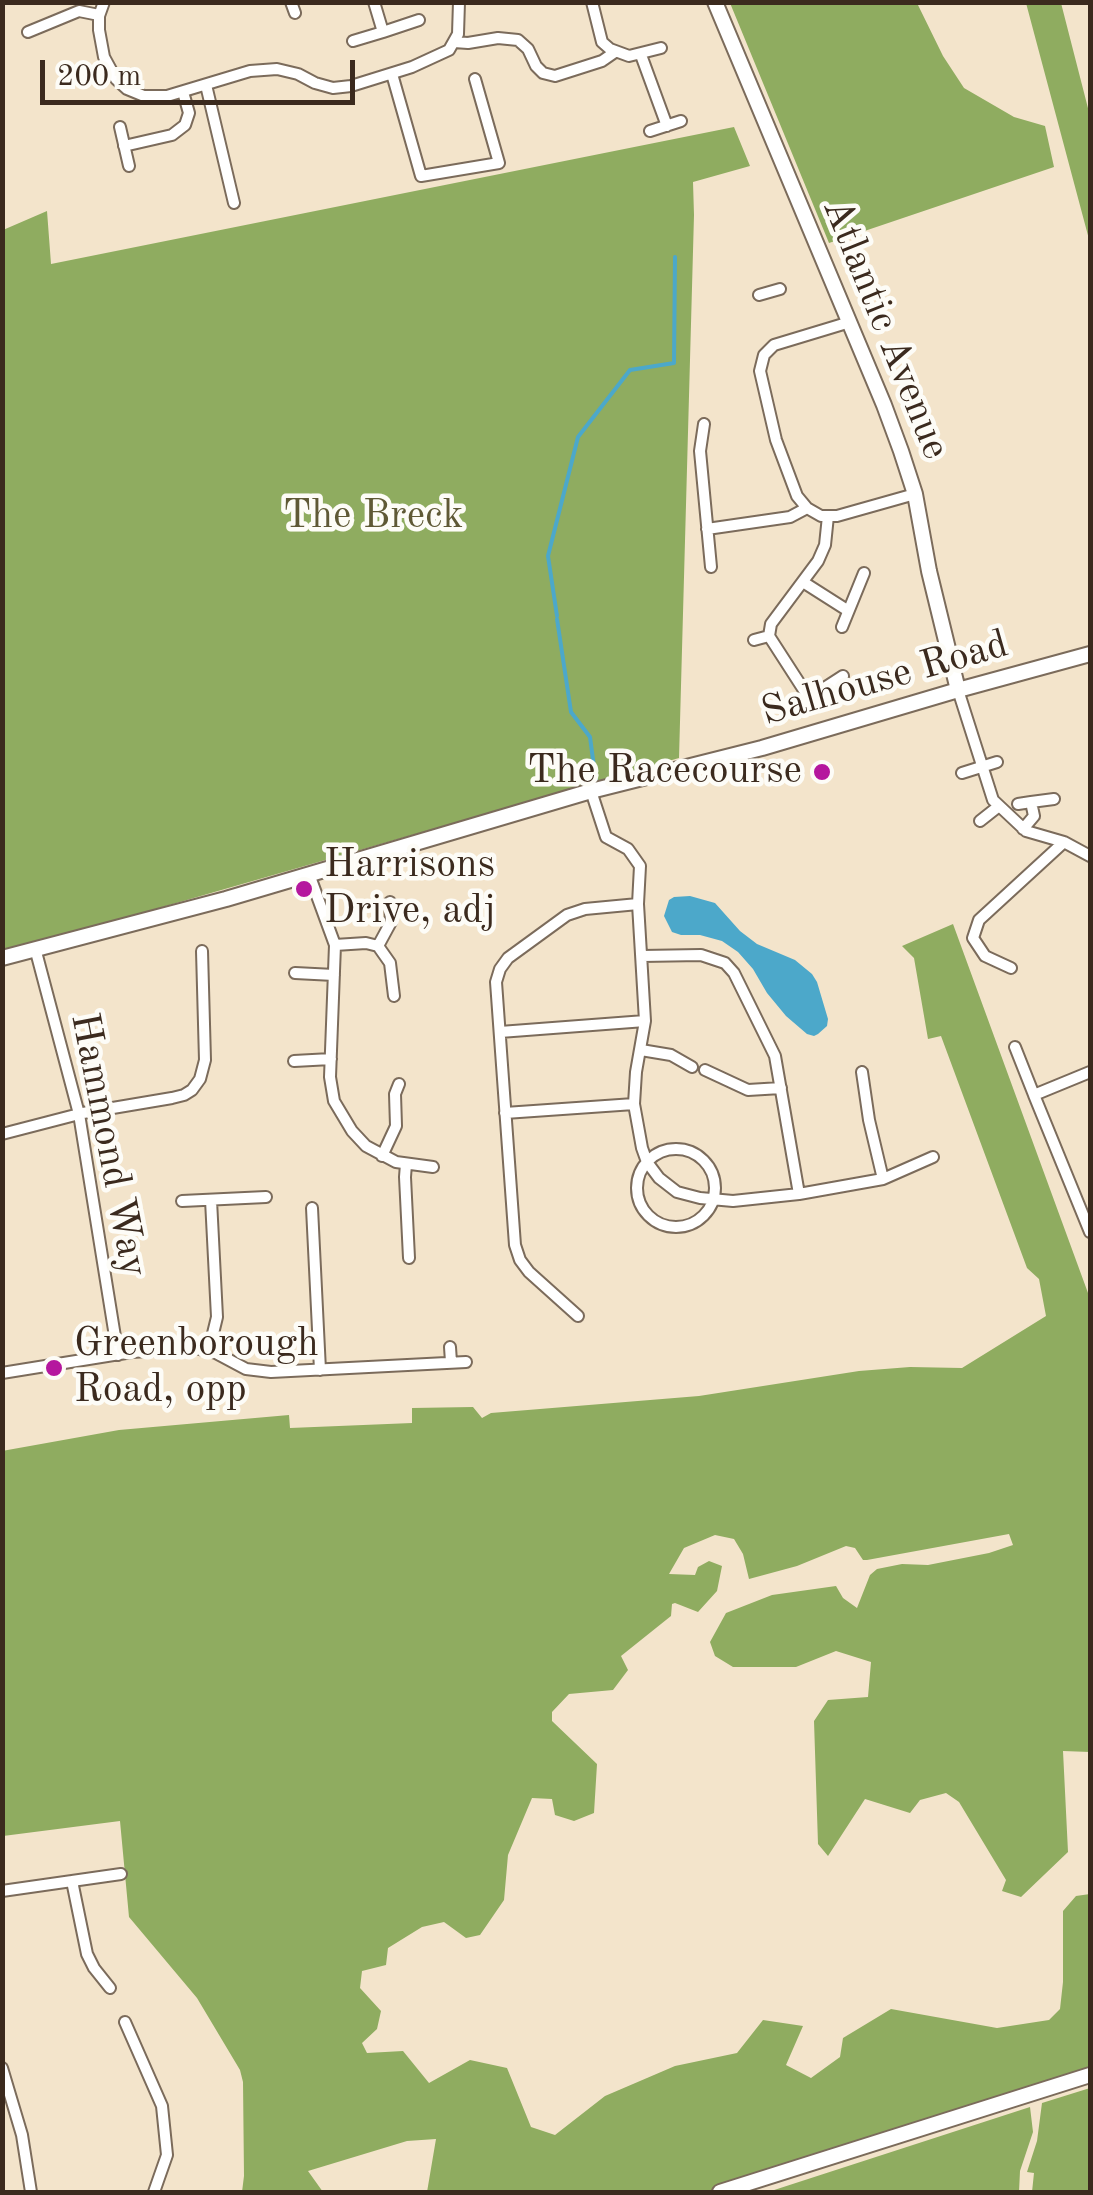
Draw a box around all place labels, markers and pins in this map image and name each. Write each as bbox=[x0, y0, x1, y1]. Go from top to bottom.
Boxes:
place label: The Racecourse bbox=[527, 748, 802, 796]
marker: The Racecourse bbox=[811, 761, 833, 783]
place label: Harrisons Drive, adj bbox=[324, 842, 496, 936]
marker: Harrisons Drive, adj bbox=[293, 878, 315, 900]
place label: Greenborough Road, opp bbox=[74, 1321, 319, 1415]
marker: Greenborough Road, opp bbox=[43, 1357, 65, 1379]

